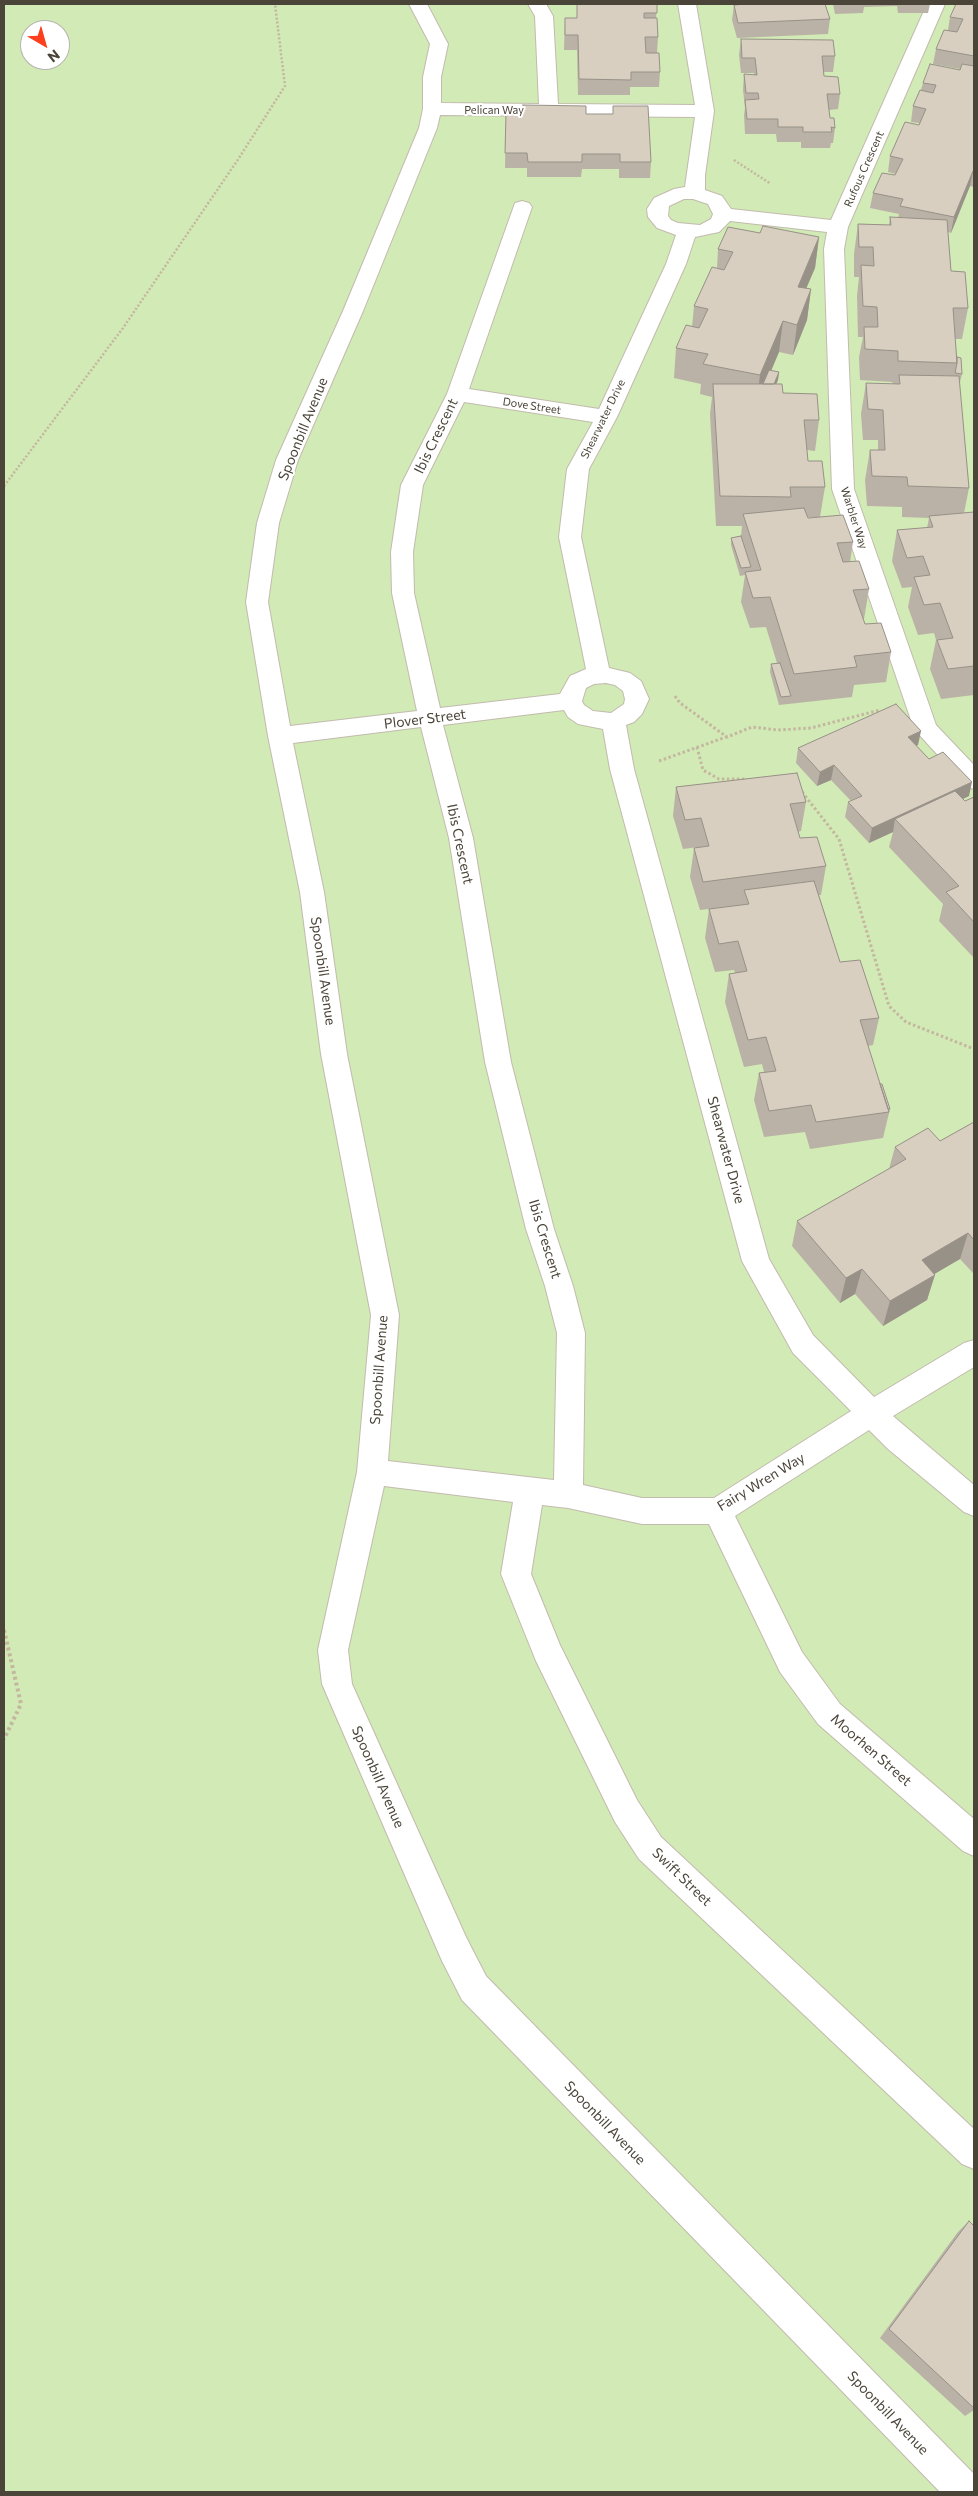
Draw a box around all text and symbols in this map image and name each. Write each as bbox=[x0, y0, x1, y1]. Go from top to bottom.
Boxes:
north arrow bbox=[20, 20, 70, 70]
text: N bbox=[45, 46, 63, 66]
street label: Pelican Way bbox=[464, 103, 524, 117]
street label: Rufous Crescent bbox=[841, 129, 887, 209]
street label: Spoonbill Avenue bbox=[275, 375, 331, 483]
street label: Shearwater Drive bbox=[578, 377, 628, 461]
street label: Dove Street bbox=[502, 395, 562, 417]
street label: Ibis Crescent bbox=[411, 396, 461, 476]
street label: Warbler Way bbox=[838, 485, 870, 551]
street label: Plover Street bbox=[383, 706, 467, 732]
street label: Ibis Crescent bbox=[443, 802, 477, 886]
street label: Spoonbill Avenue bbox=[307, 916, 339, 1026]
street label: Shearwater Drive bbox=[704, 1095, 748, 1205]
street label: Ibis Crescent bbox=[525, 1198, 565, 1280]
street label: Spoonbill Avenue bbox=[367, 1315, 391, 1425]
street label: Fairy Wren Way bbox=[714, 1449, 808, 1515]
street label: Moorhen Street bbox=[827, 1710, 915, 1790]
street label: Spoonbill Avenue bbox=[348, 1724, 408, 1830]
street label: Swift Street bbox=[649, 1844, 715, 1910]
street label: Spoonbill Avenue bbox=[561, 2078, 649, 2168]
street label: Spoonbill Avenue bbox=[844, 2368, 932, 2458]

